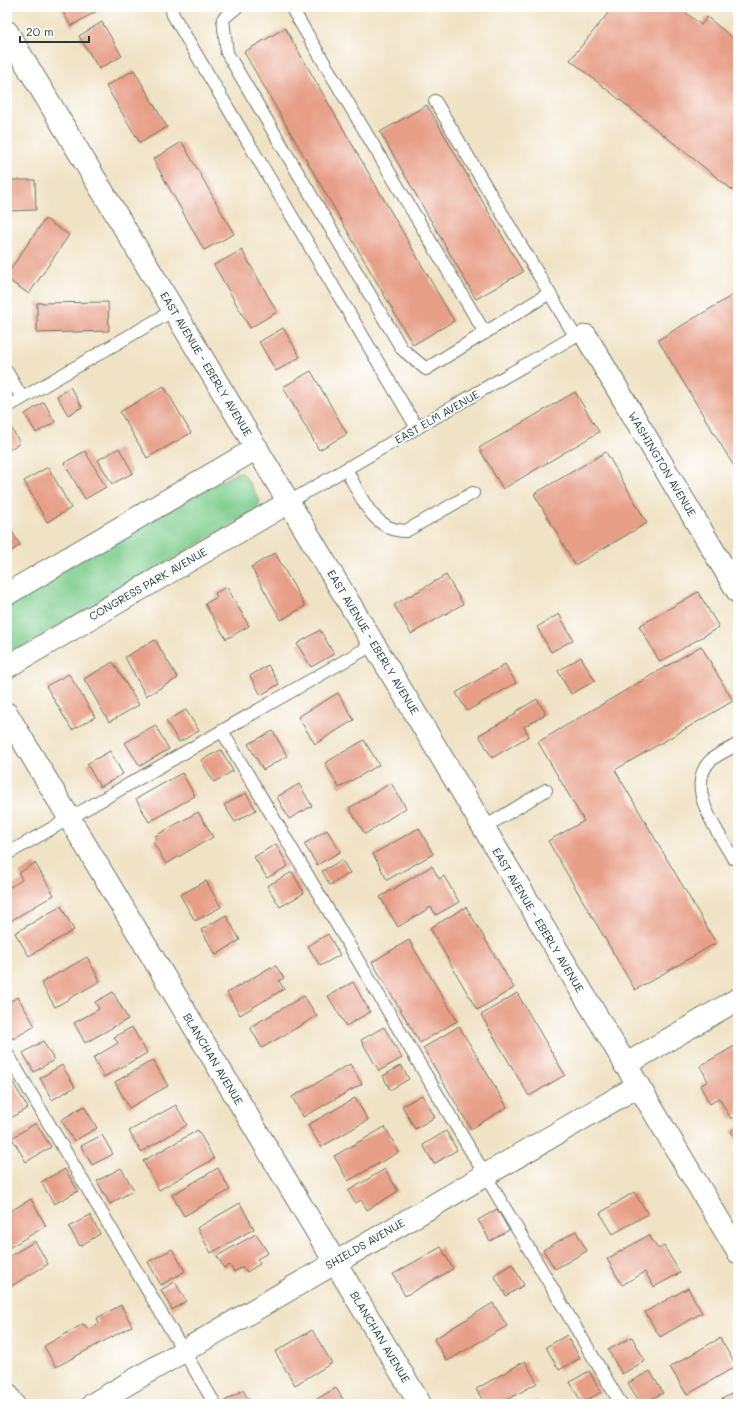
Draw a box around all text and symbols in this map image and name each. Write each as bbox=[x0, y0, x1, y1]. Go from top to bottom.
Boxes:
scale bar bbox=[20, 18, 89, 44]
text: 20 m bbox=[26, 23, 54, 39]
street label: EAST AVENUE - EBERLY AVENUE bbox=[157, 288, 256, 439]
street label: EAST ELM AVENUE bbox=[392, 386, 482, 447]
street label: WASHINGTON AVENUE bbox=[625, 408, 700, 519]
street label: CONGRESS PARK AVENUE bbox=[86, 544, 209, 624]
street label: EAST AVENUE - EBERLY AVENUE bbox=[324, 566, 423, 717]
street label: EAST AVENUE - EBERLY AVENUE bbox=[489, 844, 588, 995]
street label: BLANCHAN AVENUE bbox=[180, 1010, 247, 1107]
street label: SHIELDS AVENUE bbox=[322, 1215, 407, 1272]
street label: BLANCHAN AVENUE bbox=[347, 1288, 414, 1385]

